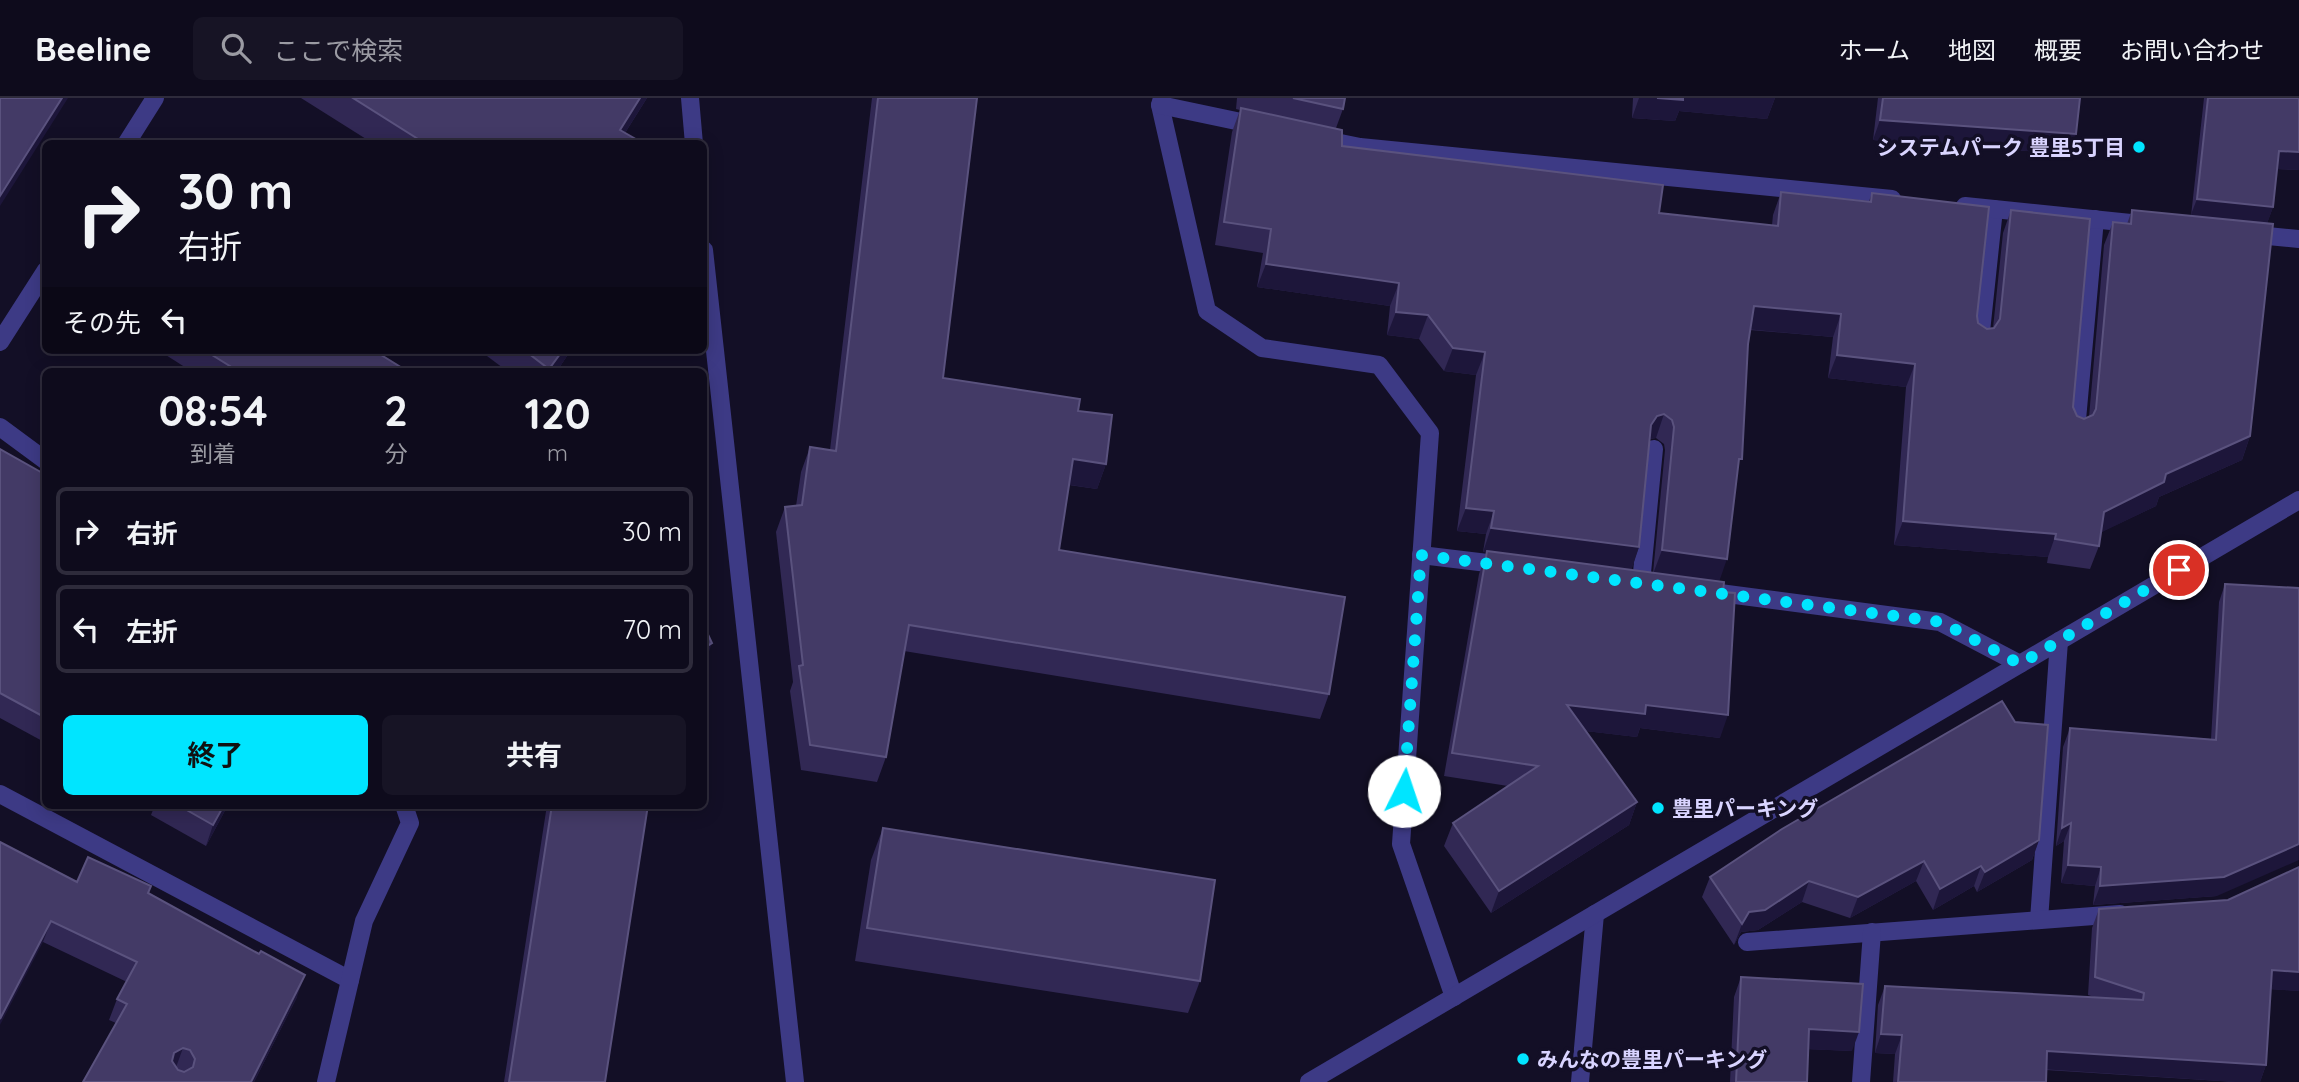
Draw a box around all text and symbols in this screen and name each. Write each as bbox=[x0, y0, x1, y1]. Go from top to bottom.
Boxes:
search box bbox=[193, 17, 683, 80]
text: Beeline bbox=[35, 28, 151, 69]
icon: search bbox=[217, 29, 255, 67]
text: ここで検索 bbox=[273, 34, 403, 67]
text: ホーム bbox=[1839, 35, 1910, 65]
text: 地図 bbox=[1948, 35, 1996, 65]
text: 概要 bbox=[2034, 35, 2082, 65]
text: お問い合わせ bbox=[2120, 35, 2264, 65]
place label: システムパーク 豊里5丁目 bbox=[1877, 134, 2125, 160]
marker: システムパーク 豊里5丁目 bbox=[2131, 139, 2147, 155]
text: 30 m bbox=[178, 160, 293, 221]
icon: right bbox=[63, 168, 154, 259]
text: 右折 bbox=[178, 226, 242, 266]
icon: left bbox=[155, 301, 193, 339]
text: その先 bbox=[63, 306, 141, 339]
text: 08:54 bbox=[158, 384, 268, 437]
text: 2 bbox=[384, 384, 408, 437]
text: 120 bbox=[524, 387, 591, 440]
text: m bbox=[547, 438, 568, 467]
text: 到着 bbox=[190, 439, 236, 468]
text: 分 bbox=[385, 439, 408, 468]
icon: right bbox=[67, 512, 105, 550]
text: 30 m bbox=[622, 515, 682, 548]
text: 右折 bbox=[126, 517, 178, 550]
pin bbox=[2149, 540, 2209, 600]
icon: arrive bbox=[2160, 551, 2198, 589]
icon: left bbox=[67, 610, 105, 648]
text: 70 m bbox=[622, 613, 682, 646]
text: 左折 bbox=[126, 615, 178, 648]
button: 終了 bbox=[63, 715, 368, 795]
button: 共有 bbox=[382, 715, 686, 795]
position arrow bbox=[1367, 754, 1441, 828]
place label: 豊里パーキング bbox=[1672, 795, 1818, 821]
marker: 豊里パーキング bbox=[1650, 800, 1666, 816]
place label: みんなの豊里パーキング bbox=[1537, 1046, 1767, 1072]
marker: みんなの豊里パーキング bbox=[1515, 1051, 1531, 1067]

